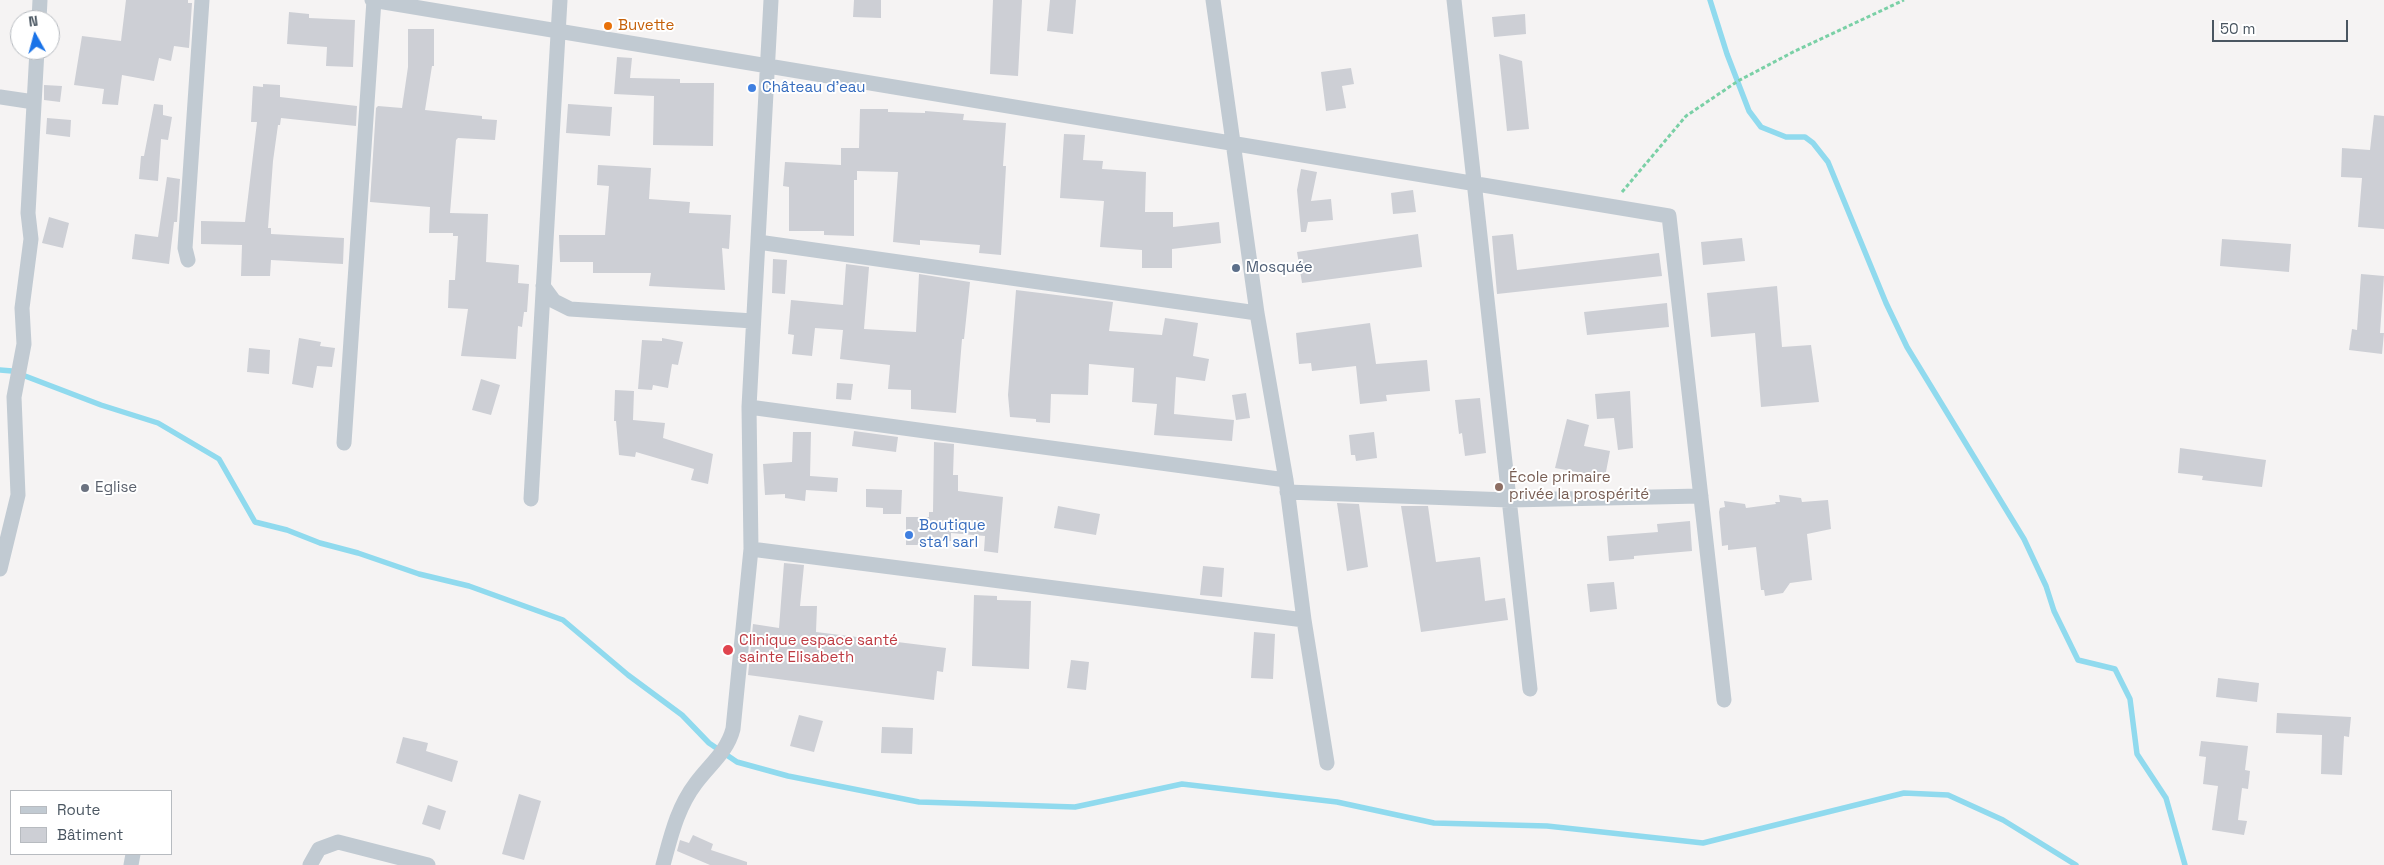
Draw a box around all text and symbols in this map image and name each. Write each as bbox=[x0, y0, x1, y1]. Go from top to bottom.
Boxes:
north arrow bbox=[10, 10, 60, 60]
scale bar bbox=[2214, 10, 2350, 42]
text: N bbox=[28, 12, 39, 31]
place label: Buvette bbox=[618, 17, 674, 35]
text: 50 m bbox=[2220, 19, 2255, 38]
marker: Buvette bbox=[602, 20, 614, 32]
place label: Château d'eau bbox=[762, 79, 865, 97]
marker: Château d'eau bbox=[746, 82, 758, 94]
place label: Mosquée bbox=[1246, 259, 1313, 277]
marker: Mosquée bbox=[1230, 262, 1242, 274]
place label: École primaire privée la prospérité bbox=[1509, 469, 1649, 504]
place label: Eglise bbox=[95, 479, 137, 497]
marker: École primaire privée la prospérité bbox=[1493, 481, 1505, 493]
marker: Eglise bbox=[79, 482, 91, 494]
place label: Boutique sta1 sarl bbox=[919, 517, 986, 552]
marker: Boutique sta1 sarl bbox=[903, 529, 915, 541]
place label: Clinique espace santé sainte Elisabeth bbox=[739, 632, 898, 667]
marker: Clinique espace santé sainte Elisabeth bbox=[721, 643, 735, 657]
legend bbox=[10, 790, 172, 855]
text: Route bbox=[57, 800, 100, 819]
text: Bâtiment bbox=[57, 825, 123, 844]

